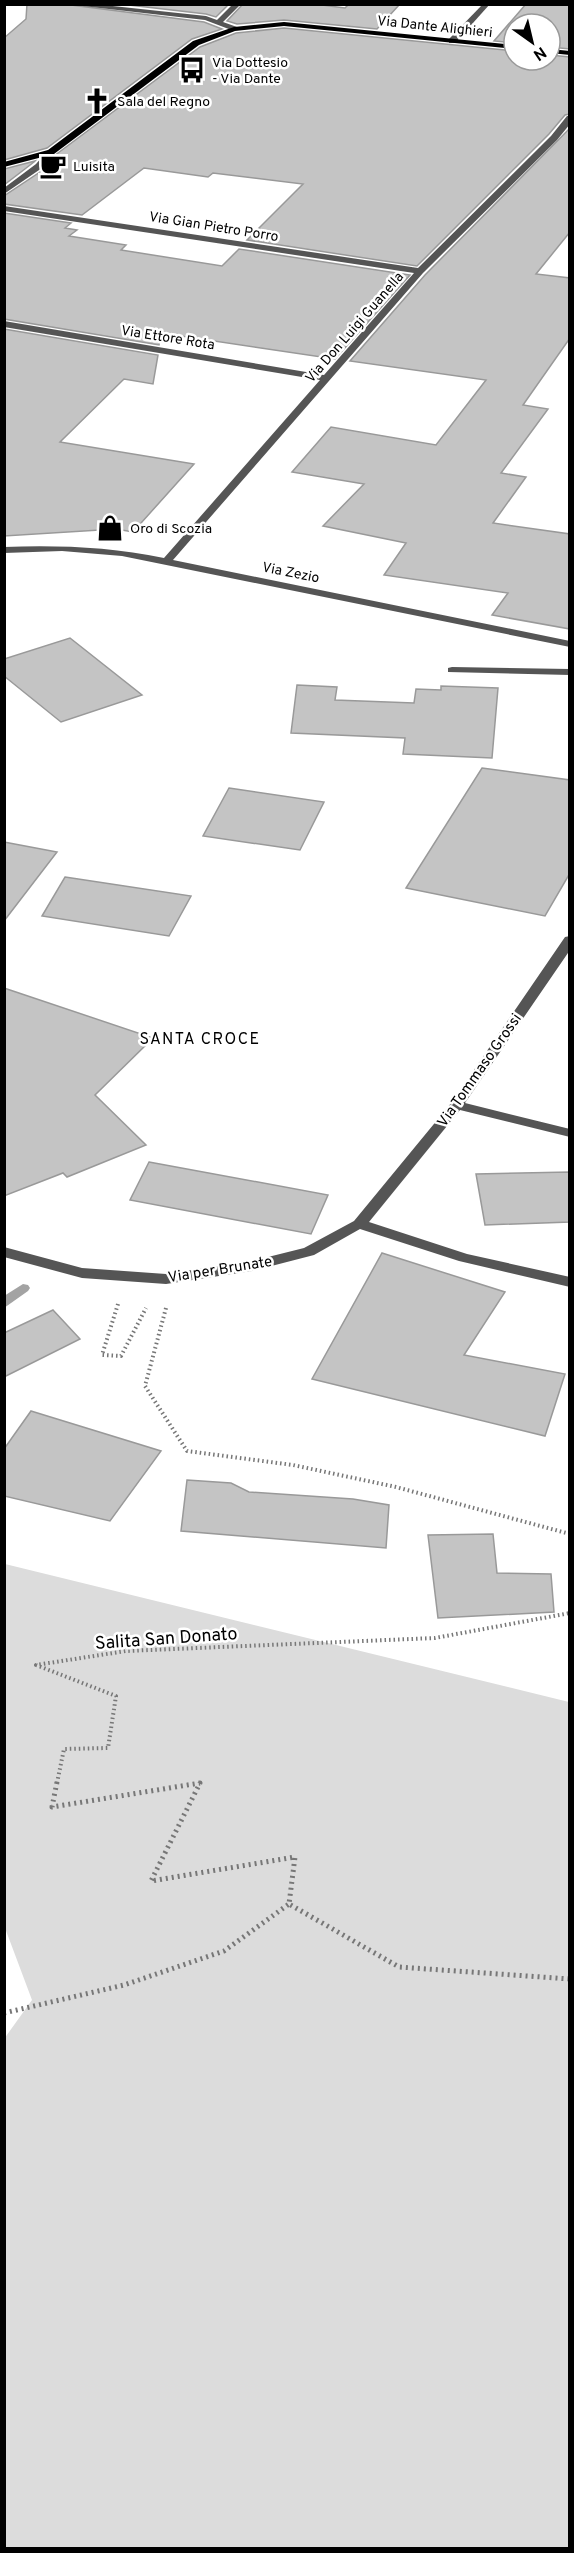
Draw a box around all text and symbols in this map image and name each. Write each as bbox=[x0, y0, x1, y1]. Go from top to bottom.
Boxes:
north arrow bbox=[502, 12, 562, 72]
street label: Via Dante Alighieri bbox=[376, 13, 493, 42]
text: N bbox=[529, 41, 550, 64]
bus stop icon: Via Dottesio - Via Dante bbox=[177, 55, 207, 85]
place label: Via Dottesio - Via Dante bbox=[212, 55, 288, 88]
church icon: Sala del Regno bbox=[82, 86, 112, 116]
place label: Sala del Regno bbox=[117, 94, 210, 111]
cafe icon: Luisita bbox=[38, 151, 68, 181]
place label: Luisita bbox=[73, 159, 115, 176]
street label: Via Gian Pietro Porro bbox=[148, 209, 280, 246]
street label: Via Don Luigi Guanella bbox=[302, 269, 408, 387]
street label: Via Ettore Rota bbox=[120, 323, 216, 354]
shop icon: Oro di Scozia bbox=[95, 513, 125, 543]
place label: Oro di Scozia bbox=[130, 521, 212, 538]
street label: Via Zezio bbox=[261, 560, 321, 587]
street label: Via Tommaso Grossi bbox=[434, 1010, 527, 1131]
district label: SANTA CROCE bbox=[139, 1030, 261, 1050]
street label: Via per Brunate bbox=[167, 1253, 274, 1288]
street label: Salita San Donato bbox=[94, 1623, 238, 1656]

